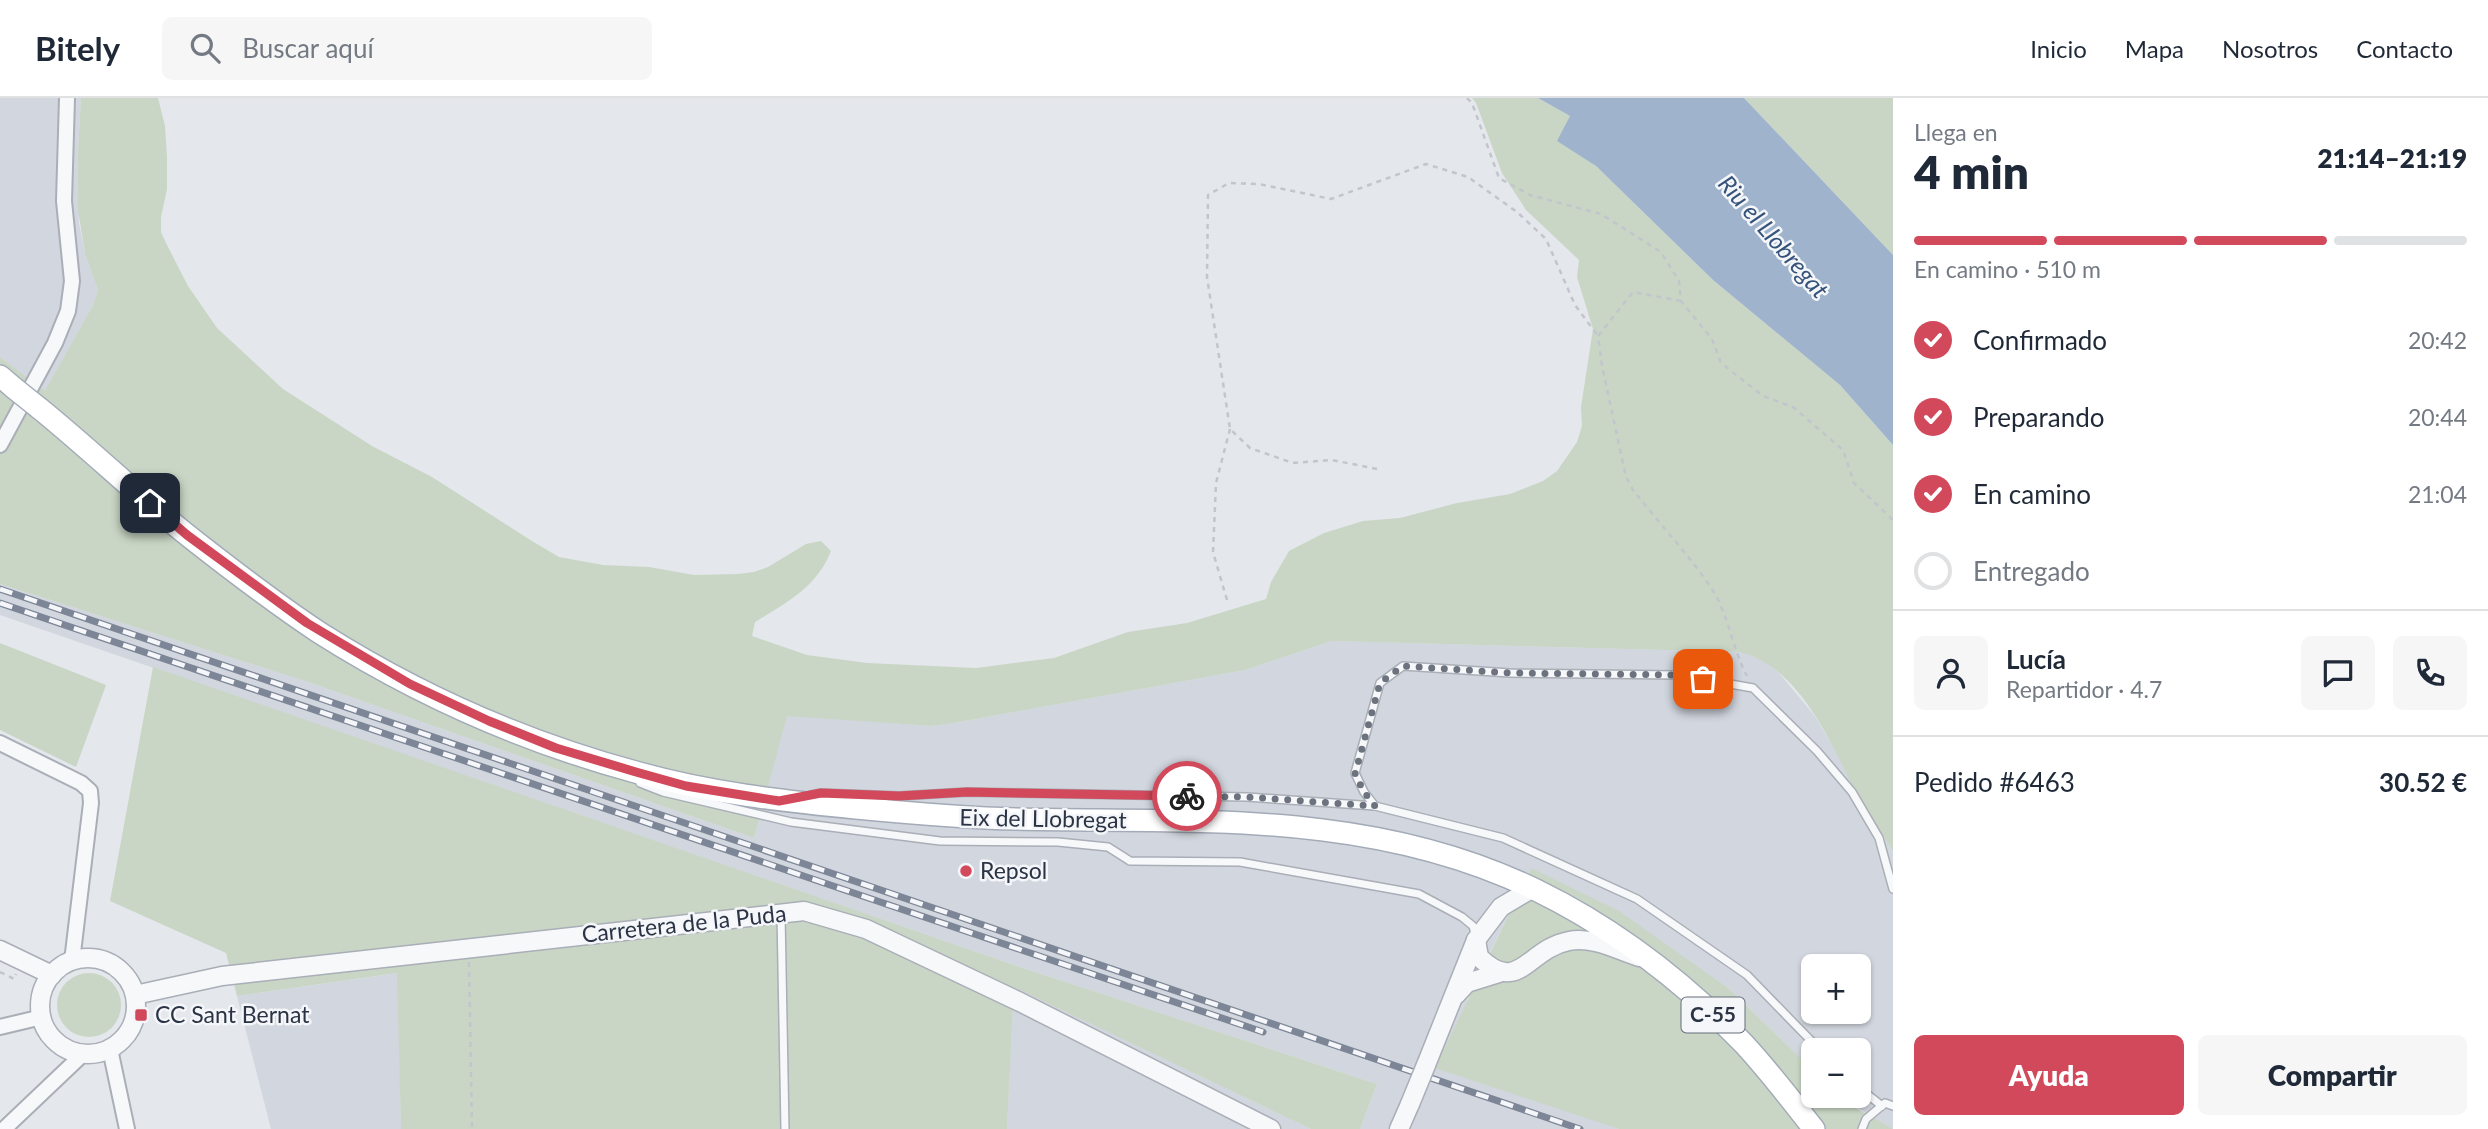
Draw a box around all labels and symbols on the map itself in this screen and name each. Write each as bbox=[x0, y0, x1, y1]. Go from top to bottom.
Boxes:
water label: Riu el Llobregat bbox=[1713, 169, 1836, 304]
pin bbox=[120, 473, 180, 533]
pin bbox=[1673, 649, 1733, 709]
courier bbox=[1152, 761, 1222, 831]
street label: Eix del Llobregat bbox=[959, 803, 1128, 833]
place label: Repsol bbox=[980, 856, 1047, 884]
marker: Repsol bbox=[958, 863, 974, 879]
street label: Carretera de la Puda bbox=[580, 898, 788, 948]
road number: C-55 bbox=[1682, 998, 1744, 1032]
place label: CC Sant Bernat bbox=[155, 1000, 310, 1028]
marker: CC Sant Bernat bbox=[133, 1007, 149, 1023]

